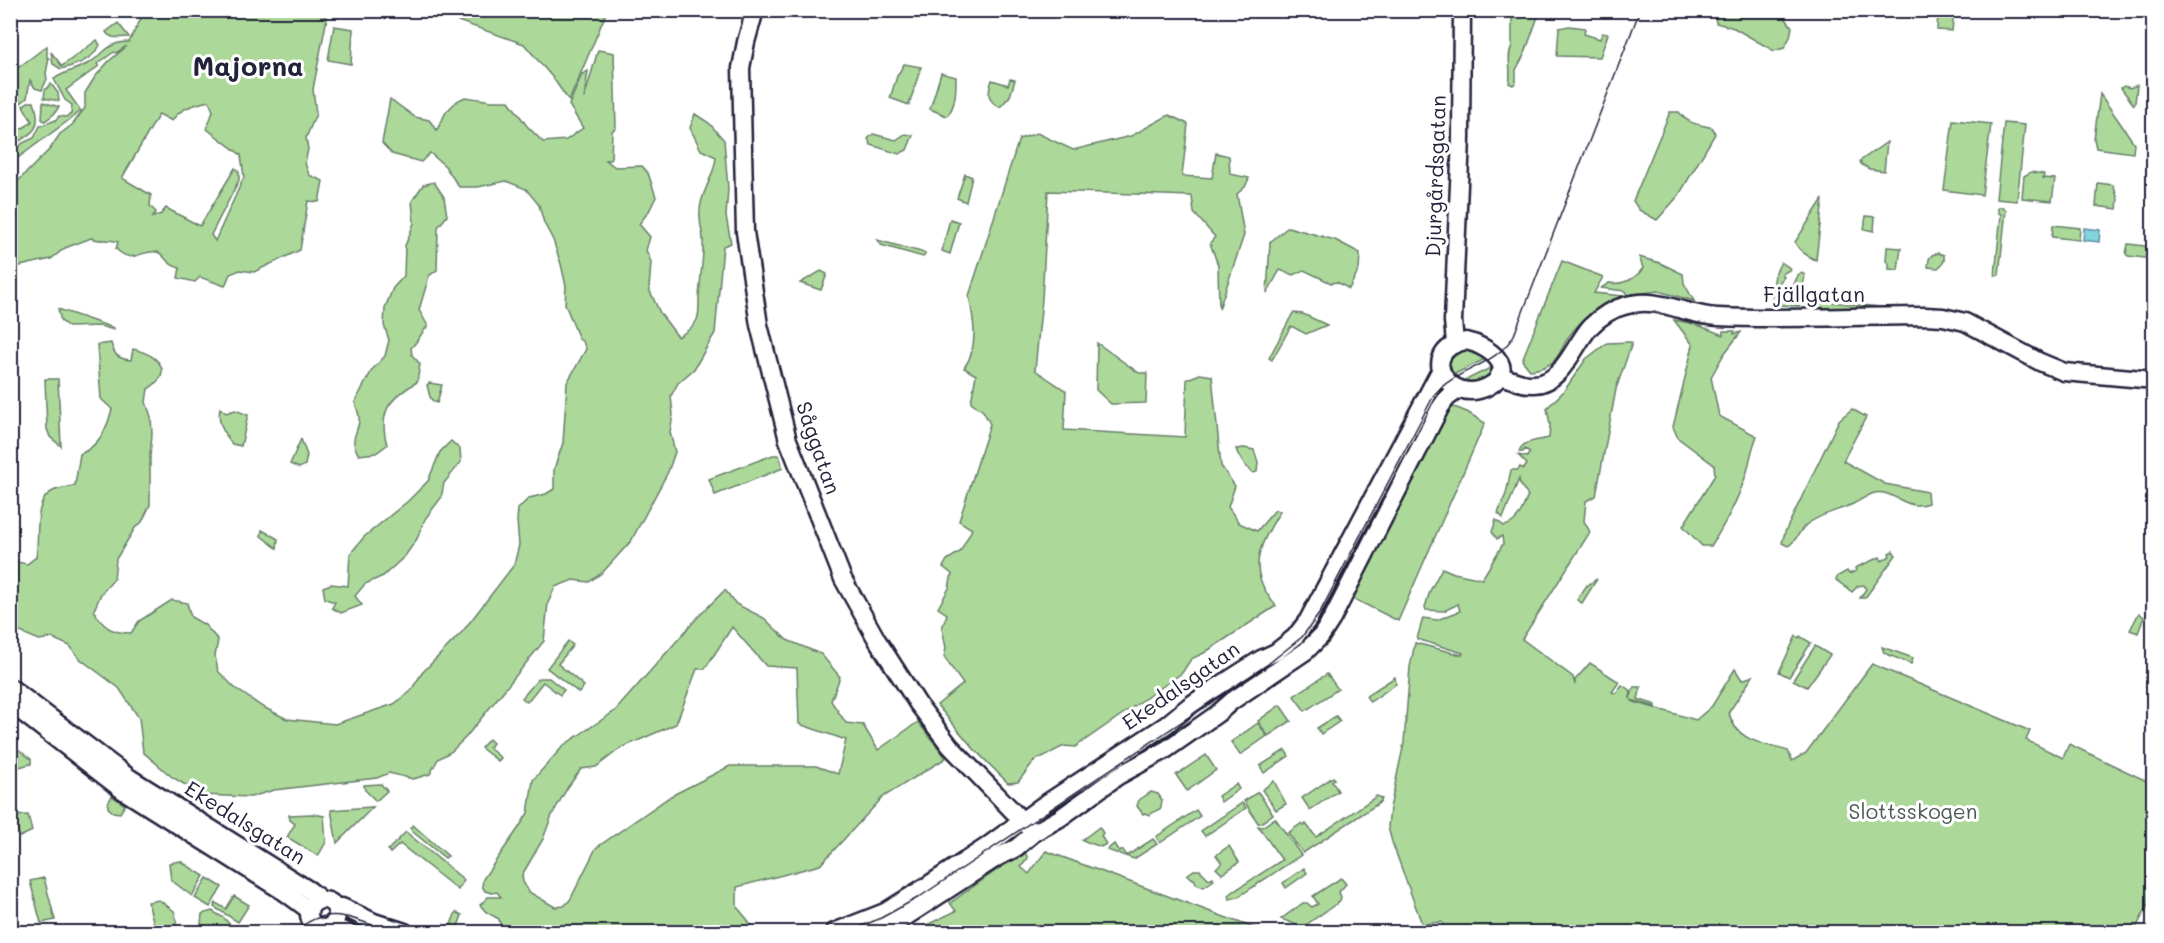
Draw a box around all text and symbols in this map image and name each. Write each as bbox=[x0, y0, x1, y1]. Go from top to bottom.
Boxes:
district label: Majorna bbox=[192, 48, 304, 83]
street label: Djurgårdsgatan bbox=[1418, 94, 1451, 257]
street label: Fjällgatan bbox=[1763, 280, 1865, 307]
street label: Såggatan bbox=[791, 398, 848, 497]
street label: Ekedalsgatan bbox=[1116, 634, 1244, 735]
street label: Ekedalsgatan bbox=[180, 774, 311, 870]
park label: Slottsskogen bbox=[1849, 797, 1977, 824]

